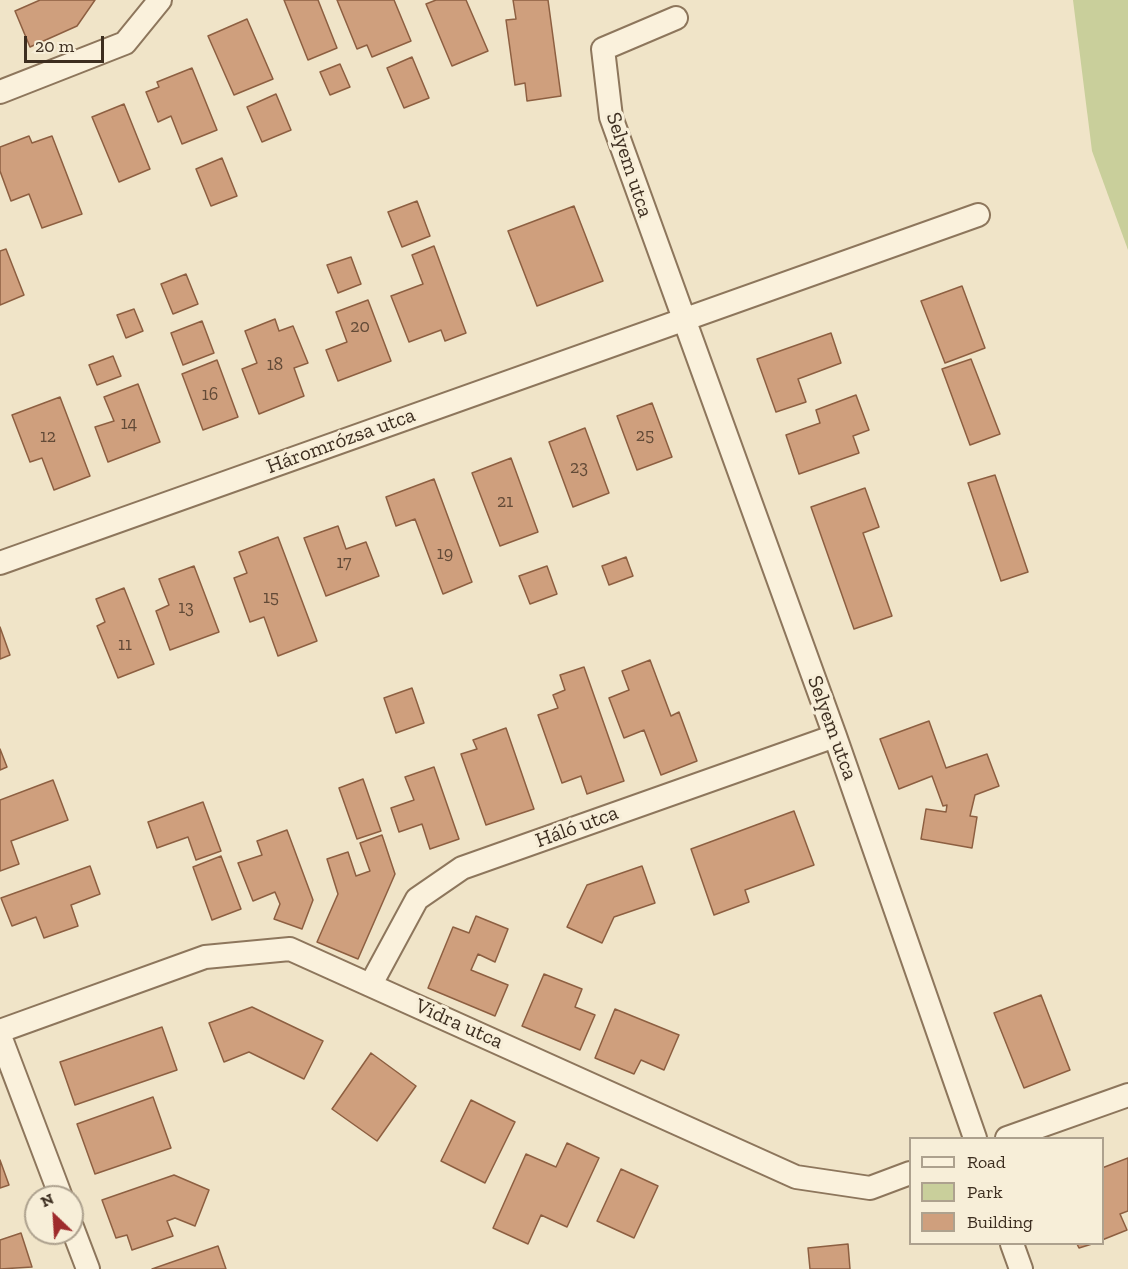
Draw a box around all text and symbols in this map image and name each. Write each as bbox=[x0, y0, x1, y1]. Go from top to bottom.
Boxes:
scale bar bbox=[27, 24, 106, 62]
text: 20 m bbox=[35, 35, 74, 57]
street label: Selyem utca bbox=[600, 109, 658, 221]
house number: 20 bbox=[350, 316, 370, 338]
house number: 18 bbox=[267, 354, 283, 376]
house number: 16 bbox=[202, 384, 218, 406]
street label: Háromrózsa utca bbox=[263, 402, 419, 480]
house number: 14 bbox=[121, 413, 137, 435]
house number: 25 bbox=[636, 425, 654, 447]
house number: 12 bbox=[40, 426, 56, 448]
house number: 23 bbox=[570, 457, 588, 479]
house number: 21 bbox=[497, 491, 513, 513]
house number: 19 bbox=[437, 543, 453, 565]
house number: 17 bbox=[336, 552, 352, 574]
house number: 15 bbox=[263, 587, 279, 609]
house number: 13 bbox=[178, 597, 194, 619]
house number: 11 bbox=[118, 634, 132, 656]
street label: Selyem utca bbox=[802, 672, 862, 784]
street label: Háló utca bbox=[532, 800, 622, 854]
street label: Vidra utca bbox=[411, 993, 507, 1055]
legend bbox=[909, 1137, 1104, 1245]
text: Road bbox=[967, 1151, 1006, 1173]
text: Park bbox=[967, 1181, 1003, 1203]
north arrow bbox=[24, 1185, 84, 1245]
text: N bbox=[37, 1189, 57, 1211]
text: Building bbox=[967, 1211, 1033, 1233]

